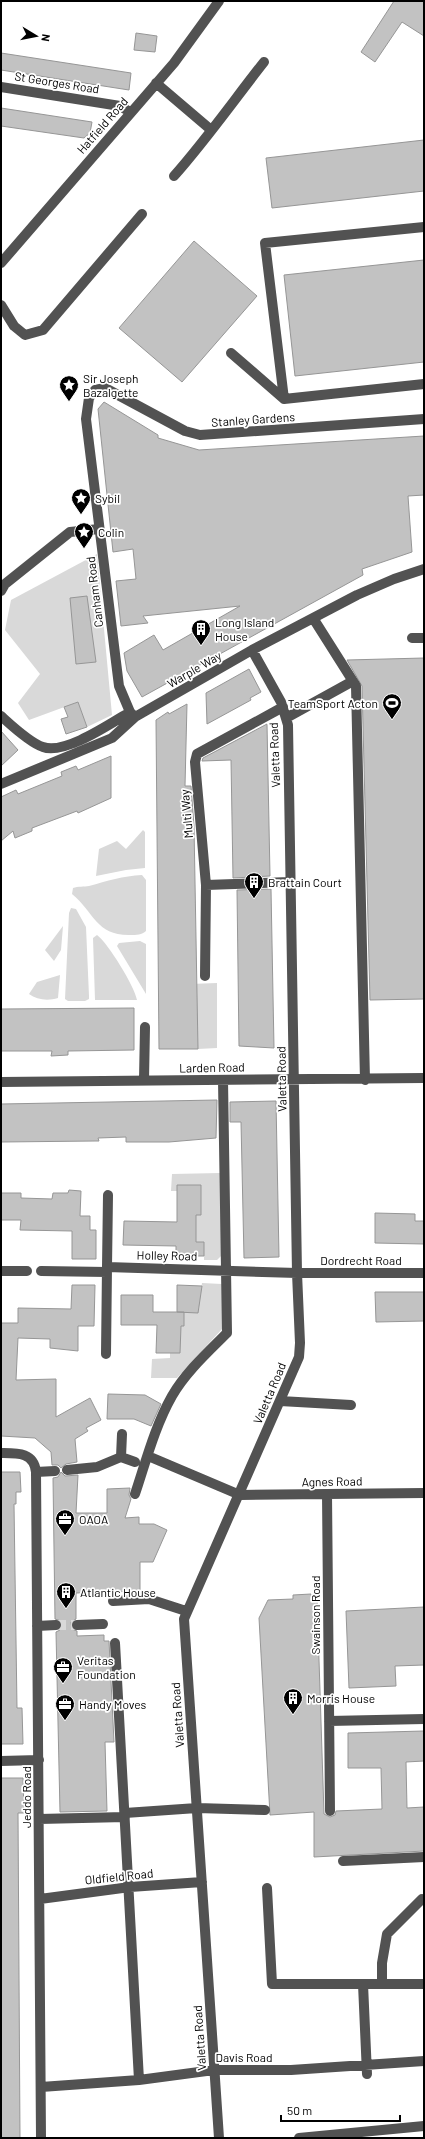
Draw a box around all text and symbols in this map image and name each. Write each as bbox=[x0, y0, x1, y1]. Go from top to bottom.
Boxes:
north arrow bbox=[16, 16, 56, 56]
text: N bbox=[39, 33, 53, 43]
street label: St Georges Road bbox=[14, 68, 100, 96]
street label: Hatfield Road bbox=[74, 94, 130, 156]
place label: Sir Joseph Bazalgette bbox=[83, 371, 139, 399]
place icon: Sir Joseph Bazalgette bbox=[58, 374, 80, 402]
street label: Stanley Gardens bbox=[211, 409, 296, 429]
place icon: Sybil bbox=[70, 487, 92, 515]
place label: Sybil bbox=[95, 491, 120, 505]
place icon: Colin bbox=[73, 521, 95, 549]
place label: Colin bbox=[98, 525, 124, 539]
street label: Canham Road bbox=[83, 556, 105, 628]
place label: Long Island House bbox=[215, 615, 274, 643]
building icon: Long Island House bbox=[190, 618, 212, 646]
street label: Warple Way bbox=[164, 648, 224, 690]
sports icon: TeamSport Acton bbox=[381, 692, 403, 720]
place label: TeamSport Acton bbox=[288, 696, 378, 710]
street label: Valetta Road bbox=[266, 722, 282, 788]
street label: Multi Way bbox=[177, 788, 195, 839]
building icon: Brattain Court bbox=[243, 871, 265, 899]
place label: Brattain Court bbox=[268, 875, 342, 889]
street label: Valetta Road bbox=[273, 1046, 289, 1112]
street label: Larden Road bbox=[179, 1059, 245, 1075]
street label: Holley Road bbox=[137, 1247, 197, 1263]
street label: Dordrecht Road bbox=[320, 1253, 402, 1267]
street label: Valetta Road bbox=[250, 1360, 288, 1426]
street label: Agnes Road bbox=[301, 1473, 363, 1489]
office icon: OAOA bbox=[54, 1508, 76, 1536]
place label: OAOA bbox=[79, 1512, 108, 1526]
street label: Swainson Road bbox=[308, 1576, 322, 1654]
building icon: Atlantic House bbox=[55, 1581, 77, 1609]
place label: Atlantic House bbox=[80, 1585, 156, 1599]
place label: Veritas Foundation bbox=[77, 1653, 136, 1681]
office icon: Veritas Foundation bbox=[52, 1656, 74, 1684]
street label: Valetta Road bbox=[168, 1682, 186, 1748]
building icon: Morris House bbox=[282, 1687, 304, 1715]
place label: Morris House bbox=[307, 1691, 375, 1705]
office icon: Handy Moves bbox=[54, 1693, 76, 1721]
place label: Handy Moves bbox=[79, 1697, 147, 1711]
street label: Jeddo Road bbox=[19, 1766, 33, 1828]
street label: Oldfield Road bbox=[84, 1865, 154, 1887]
street label: Valetta Road bbox=[190, 2005, 208, 2071]
street label: Davis Road bbox=[216, 2050, 272, 2064]
scale bar bbox=[281, 2097, 400, 2123]
text: 50 m bbox=[287, 2103, 312, 2117]

